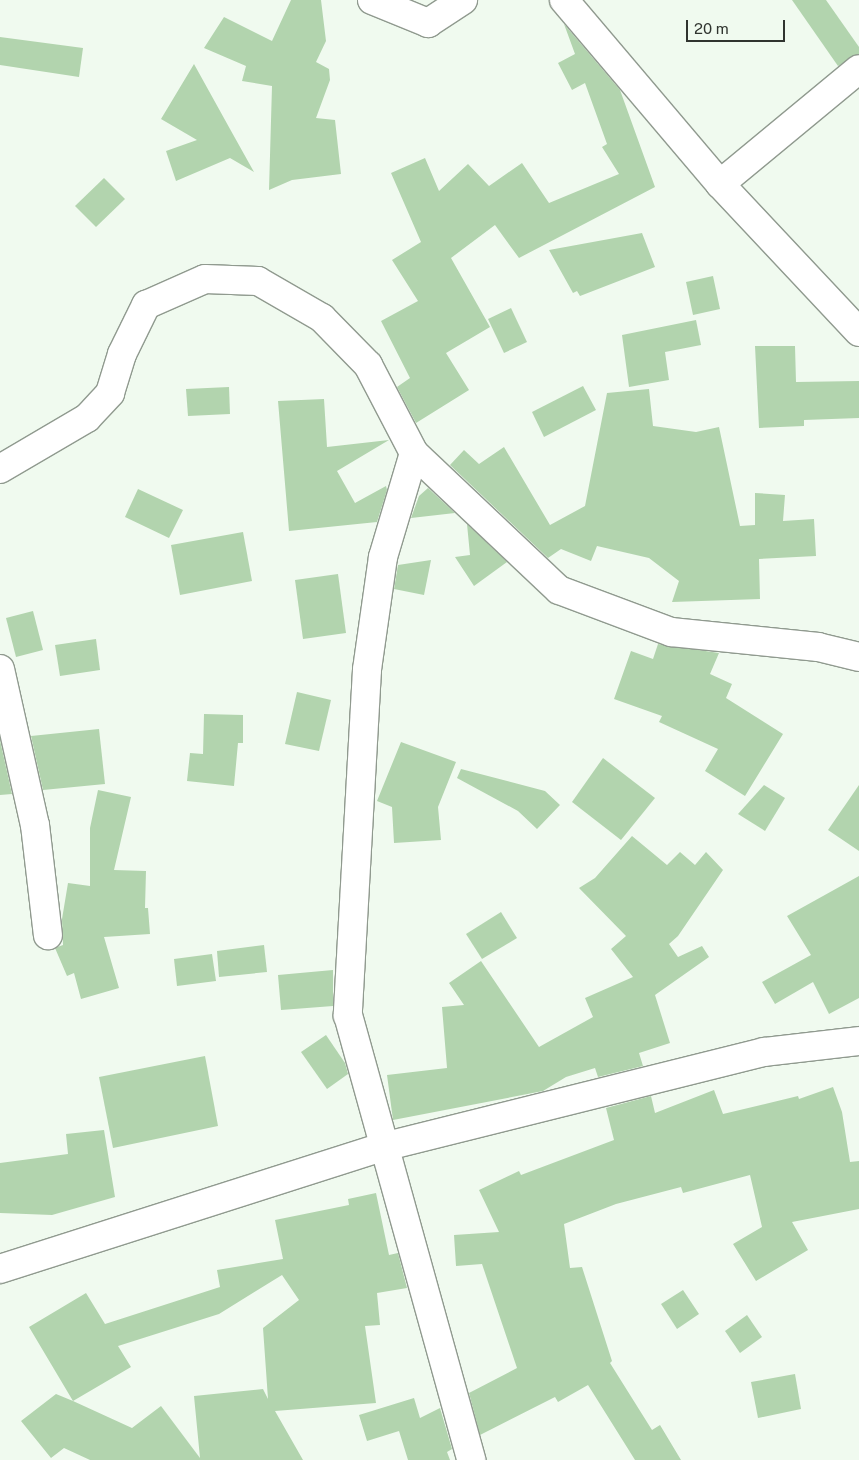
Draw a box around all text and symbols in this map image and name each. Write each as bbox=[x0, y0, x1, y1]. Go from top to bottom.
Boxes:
scale bar bbox=[689, 10, 788, 42]
text: 20 m bbox=[694, 20, 729, 37]

